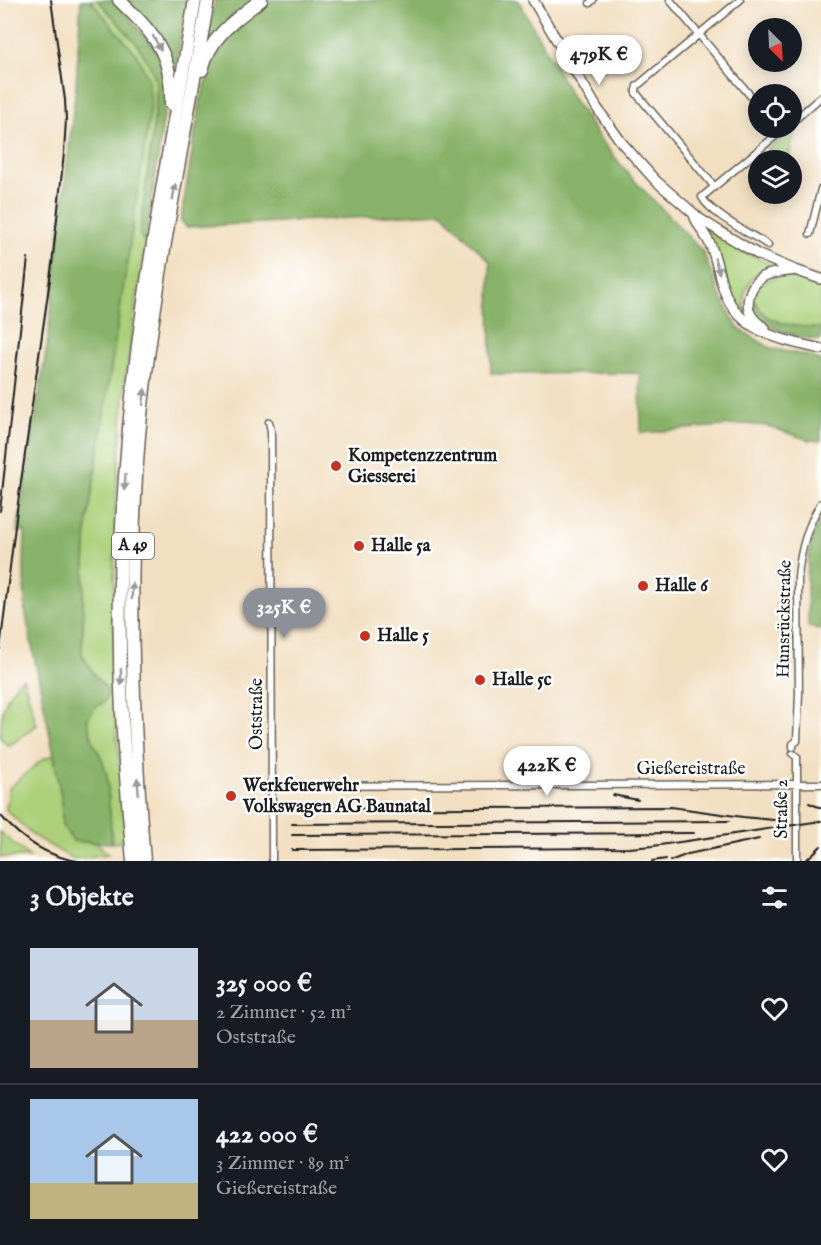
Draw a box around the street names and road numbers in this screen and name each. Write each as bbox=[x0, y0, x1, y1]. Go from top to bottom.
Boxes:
road number: A 49 bbox=[112, 533, 154, 559]
street label: Hunsrückstraße bbox=[772, 560, 798, 678]
street label: Oststraße bbox=[246, 678, 269, 750]
street label: Gießereistraße bbox=[637, 758, 745, 781]
street label: Straße 2 bbox=[771, 779, 794, 839]

